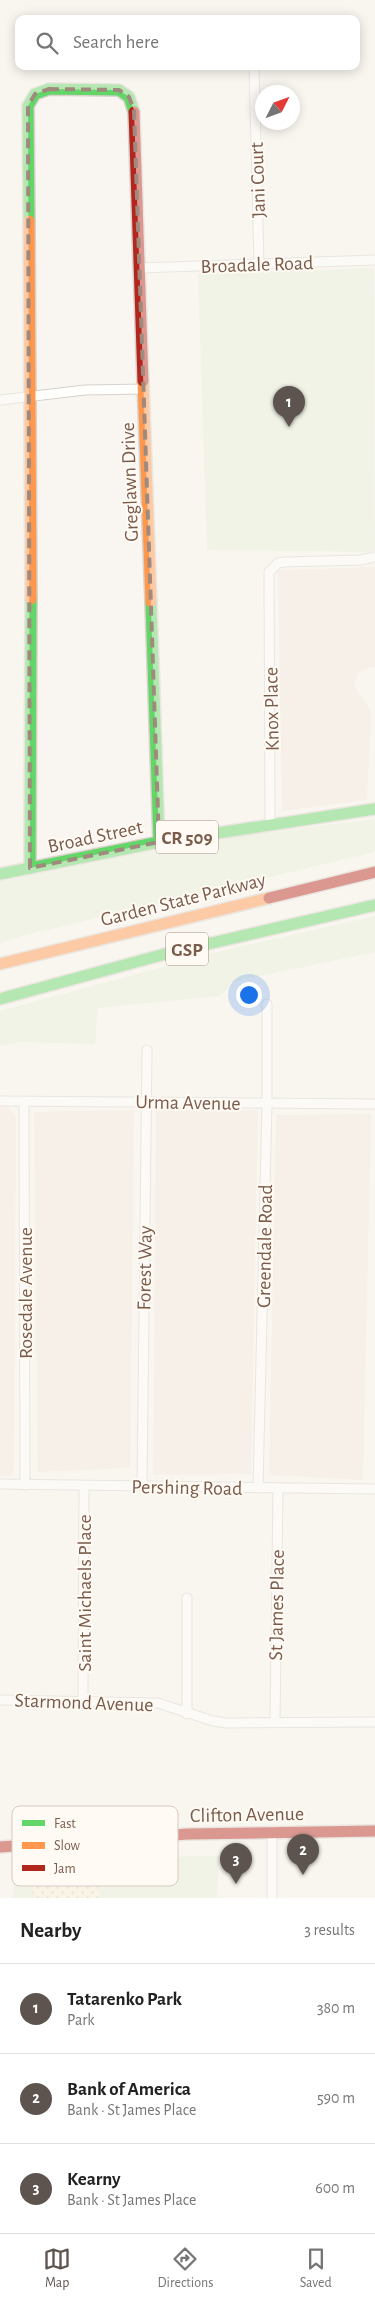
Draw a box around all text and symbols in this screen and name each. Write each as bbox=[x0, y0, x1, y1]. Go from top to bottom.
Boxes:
search box bbox=[15, 15, 360, 70]
icon: search bbox=[33, 29, 61, 57]
text: Search here bbox=[73, 33, 159, 52]
north arrow bbox=[255, 85, 300, 130]
street label: Jani Court bbox=[247, 141, 269, 218]
street label: Broadale Road bbox=[200, 253, 314, 277]
pin: 1 bbox=[273, 386, 305, 427]
street label: Greglawn Drive bbox=[118, 422, 142, 542]
street label: Knox Place bbox=[261, 667, 283, 751]
street label: Broad Street bbox=[46, 817, 145, 857]
road number: CR 509 bbox=[156, 820, 218, 854]
street label: Garden State Parkway bbox=[99, 870, 268, 930]
road number: GSP bbox=[166, 932, 208, 966]
your location bbox=[236, 982, 262, 1008]
street label: Urma Avenue bbox=[135, 1092, 241, 1114]
street label: Greendale Road bbox=[254, 1184, 276, 1308]
street label: Forest Way bbox=[134, 1225, 156, 1310]
street label: Rosedale Avenue bbox=[16, 1227, 36, 1359]
street label: Pershing Road bbox=[131, 1477, 243, 1499]
street label: Saint Michaels Place bbox=[75, 1514, 95, 1672]
street label: St James Place bbox=[266, 1549, 288, 1661]
street label: Starmond Avenue bbox=[14, 1691, 154, 1715]
street label: Clifton Avenue bbox=[190, 1804, 304, 1826]
legend bbox=[12, 1806, 178, 1886]
text: Fast bbox=[54, 1817, 76, 1831]
pin: 2 bbox=[287, 1834, 319, 1875]
text: Slow bbox=[54, 1839, 81, 1853]
pin: 3 bbox=[220, 1843, 252, 1884]
text: Jam bbox=[54, 1862, 76, 1876]
text: Nearby bbox=[20, 1920, 81, 1941]
text: 3 results bbox=[304, 1922, 355, 1938]
text: Tatarenko Park bbox=[67, 1990, 182, 2009]
text: 1 bbox=[33, 2000, 39, 2016]
text: 380 m bbox=[317, 2000, 355, 2016]
text: Park bbox=[67, 2012, 95, 2028]
text: Bank of America bbox=[67, 2080, 191, 2099]
text: 2 bbox=[32, 2090, 40, 2106]
text: 590 m bbox=[317, 2090, 355, 2106]
text: Bank · St James Place bbox=[67, 2102, 196, 2118]
text: Kearny bbox=[67, 2170, 121, 2189]
text: 3 bbox=[33, 2180, 39, 2196]
text: 600 m bbox=[315, 2180, 355, 2196]
text: Bank · St James Place bbox=[67, 2192, 196, 2208]
tab: Map bbox=[43, 2245, 71, 2292]
tab: Directions bbox=[158, 2245, 213, 2292]
tab: Saved bbox=[300, 2245, 332, 2292]

